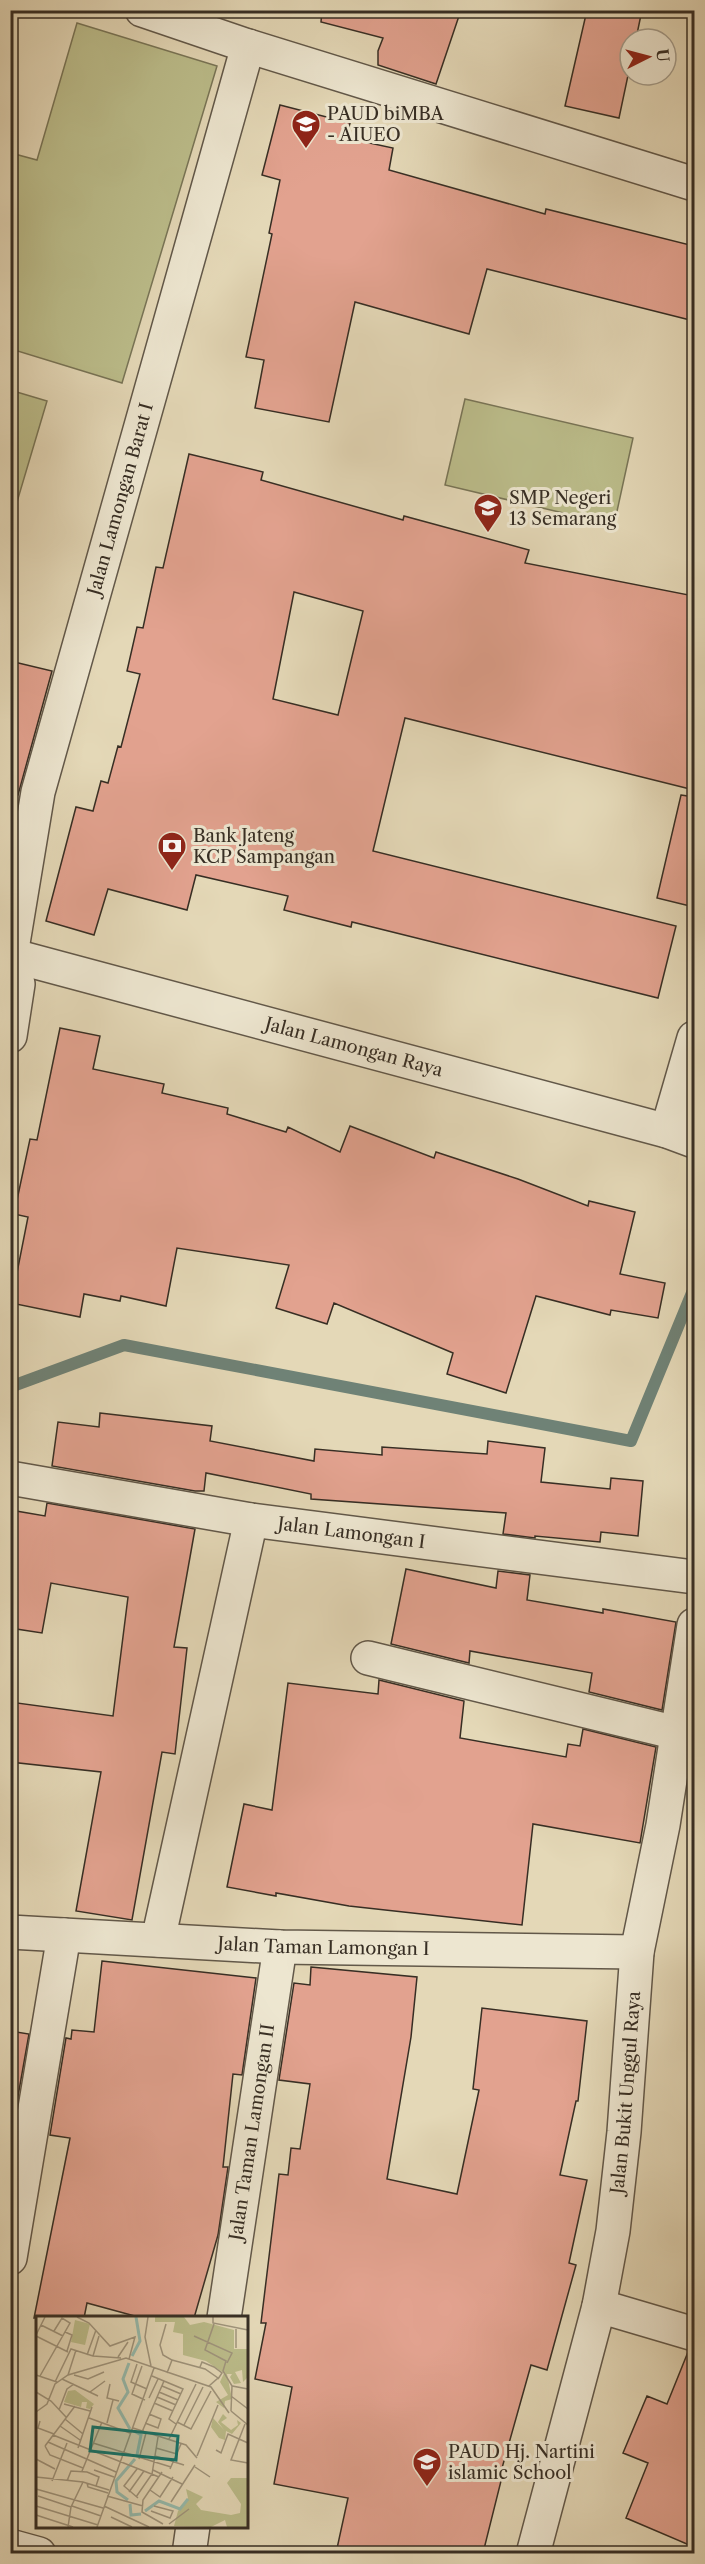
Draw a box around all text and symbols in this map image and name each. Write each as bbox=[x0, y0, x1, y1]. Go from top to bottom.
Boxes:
north arrow bbox=[618, 27, 678, 87]
text: U bbox=[652, 48, 674, 63]
place label: PAUD biMBA - AIUEO bbox=[327, 103, 444, 146]
school or university icon: PAUD biMBA - AIUEO bbox=[290, 108, 322, 150]
street label: Jalan Lamongan Barat I bbox=[82, 400, 158, 601]
place label: SMP Negeri 13 Semarang bbox=[509, 487, 617, 530]
school or university icon: SMP Negeri 13 Semarang bbox=[472, 492, 504, 534]
place label: Bank Jateng KCP Sampangan bbox=[193, 825, 335, 868]
bank icon: Bank Jateng KCP Sampangan bbox=[156, 830, 188, 872]
street label: Jalan Lamongan Raya bbox=[260, 1012, 446, 1082]
street label: Jalan Lamongan I bbox=[273, 1512, 427, 1553]
street label: Jalan Taman Lamongan I bbox=[214, 1932, 430, 1960]
street label: Jalan Bukit Unggul Raya bbox=[606, 1990, 645, 2198]
street label: Jalan Taman Lamongan II bbox=[224, 2022, 279, 2245]
inset map bbox=[36, 2316, 248, 2528]
place label: PAUD Hj. Nartini islamic School bbox=[448, 2441, 595, 2484]
school or university icon: PAUD Hj. Nartini islamic School bbox=[411, 2446, 443, 2488]

